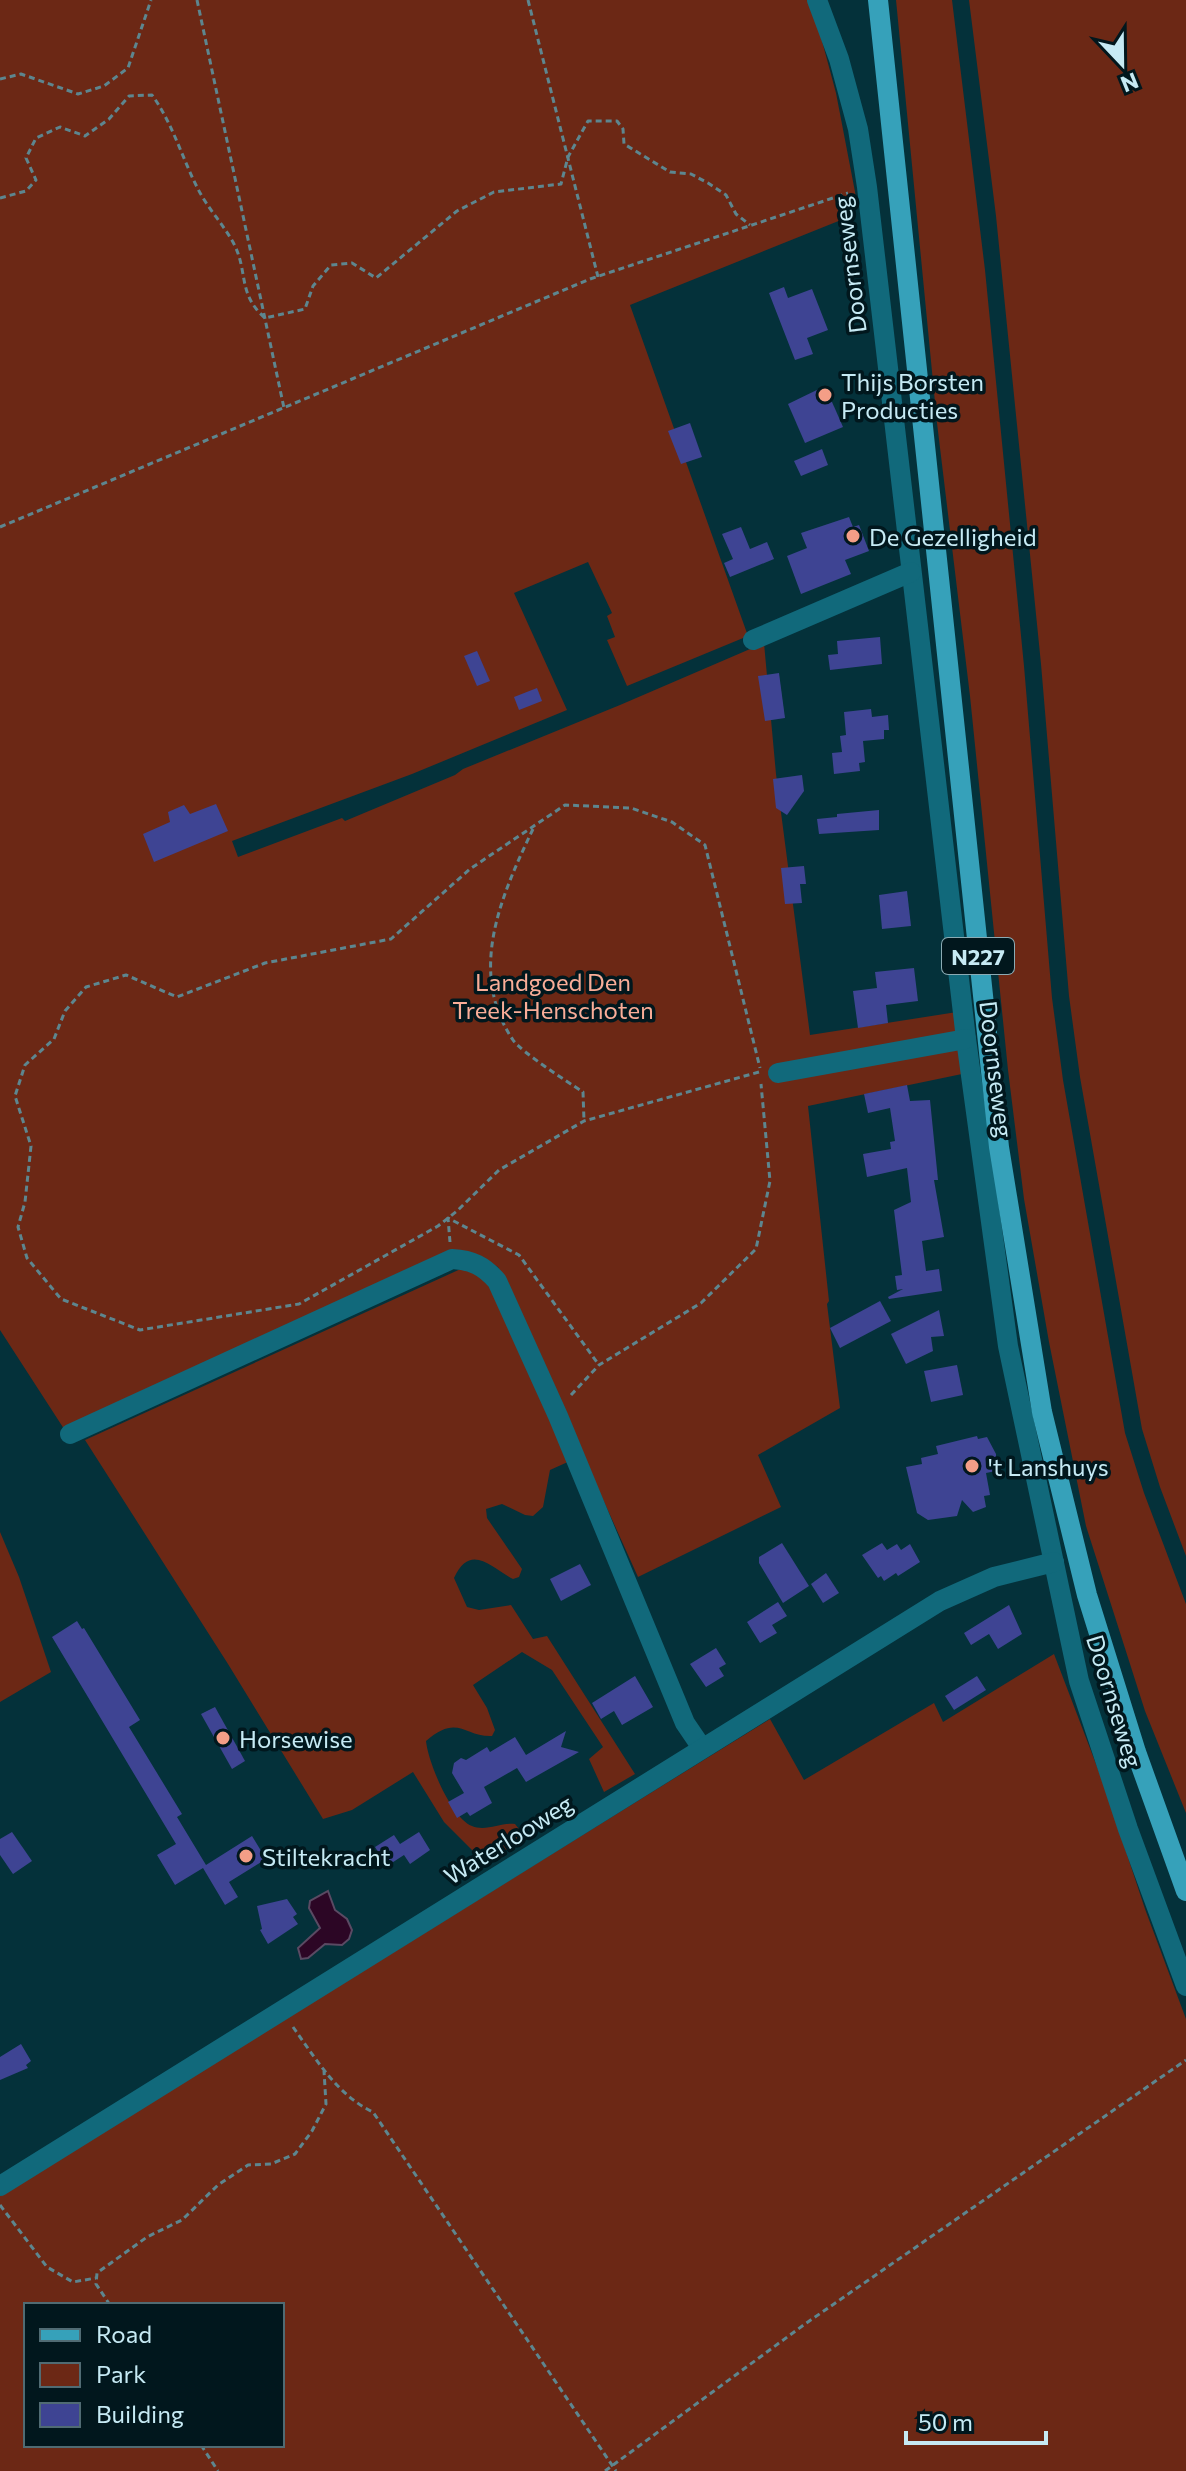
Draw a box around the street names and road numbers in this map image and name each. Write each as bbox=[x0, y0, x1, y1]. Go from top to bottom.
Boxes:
street label: Doornseweg bbox=[826, 195, 872, 335]
road number: N227 bbox=[942, 938, 1014, 974]
street label: Doornseweg bbox=[974, 999, 1020, 1139]
street label: Doornseweg bbox=[1081, 1631, 1149, 1771]
street label: Waterlooweg bbox=[438, 1788, 578, 1890]

